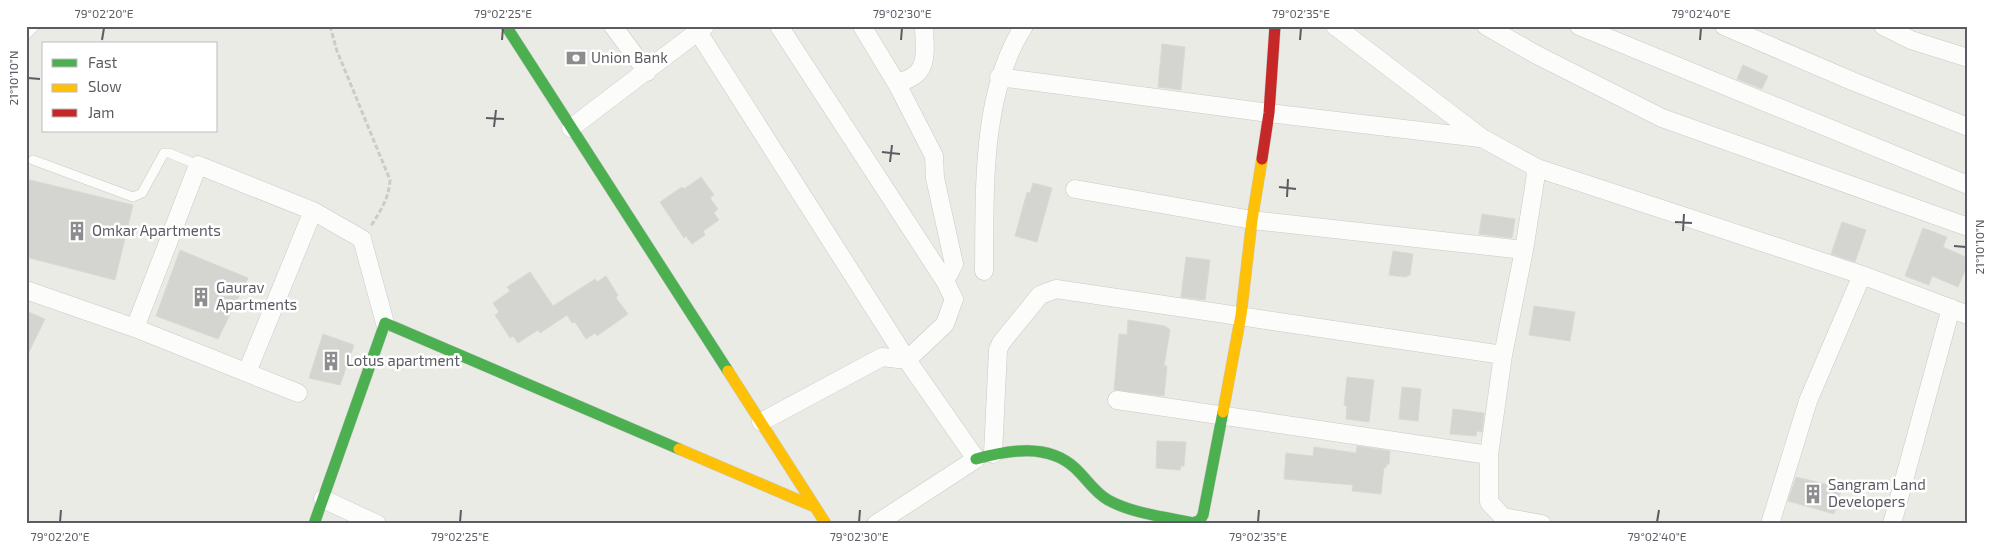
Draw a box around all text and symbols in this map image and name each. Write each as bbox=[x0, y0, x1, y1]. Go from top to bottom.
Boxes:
text: 79°02'20"E bbox=[75, 6, 134, 20]
text: 79°02'25"E bbox=[474, 6, 532, 20]
text: 79°02'30"E bbox=[873, 6, 932, 20]
text: 79°02'35"E bbox=[1272, 6, 1330, 20]
text: 79°02'40"E bbox=[1671, 6, 1731, 20]
legend bbox=[42, 42, 218, 132]
bank icon: Union Bank bbox=[565, 47, 587, 69]
place label: Union Bank bbox=[591, 48, 668, 66]
text: 21°10'10"N bbox=[6, 50, 20, 106]
text: Fast bbox=[88, 53, 118, 71]
text: Slow bbox=[88, 77, 122, 95]
text: Jam bbox=[88, 103, 114, 121]
text: 21°10'10"N bbox=[1972, 219, 1986, 275]
building icon: Omkar Apartments bbox=[66, 220, 88, 242]
place label: Omkar Apartments bbox=[92, 221, 221, 239]
place label: Gaurav Apartments bbox=[216, 278, 297, 313]
building icon: Gaurav Apartments bbox=[190, 286, 212, 308]
building icon: Lotus apartment bbox=[320, 350, 342, 372]
place label: Lotus apartment bbox=[346, 351, 460, 369]
place label: Sangram Land Developers bbox=[1828, 475, 1926, 510]
building icon: Sangram Land Developers bbox=[1802, 483, 1824, 505]
text: 79°02'20"E bbox=[31, 529, 90, 543]
text: 79°02'25"E bbox=[431, 529, 489, 543]
text: 79°02'30"E bbox=[830, 529, 889, 543]
text: 79°02'35"E bbox=[1229, 529, 1287, 543]
text: 79°02'40"E bbox=[1627, 529, 1687, 543]

